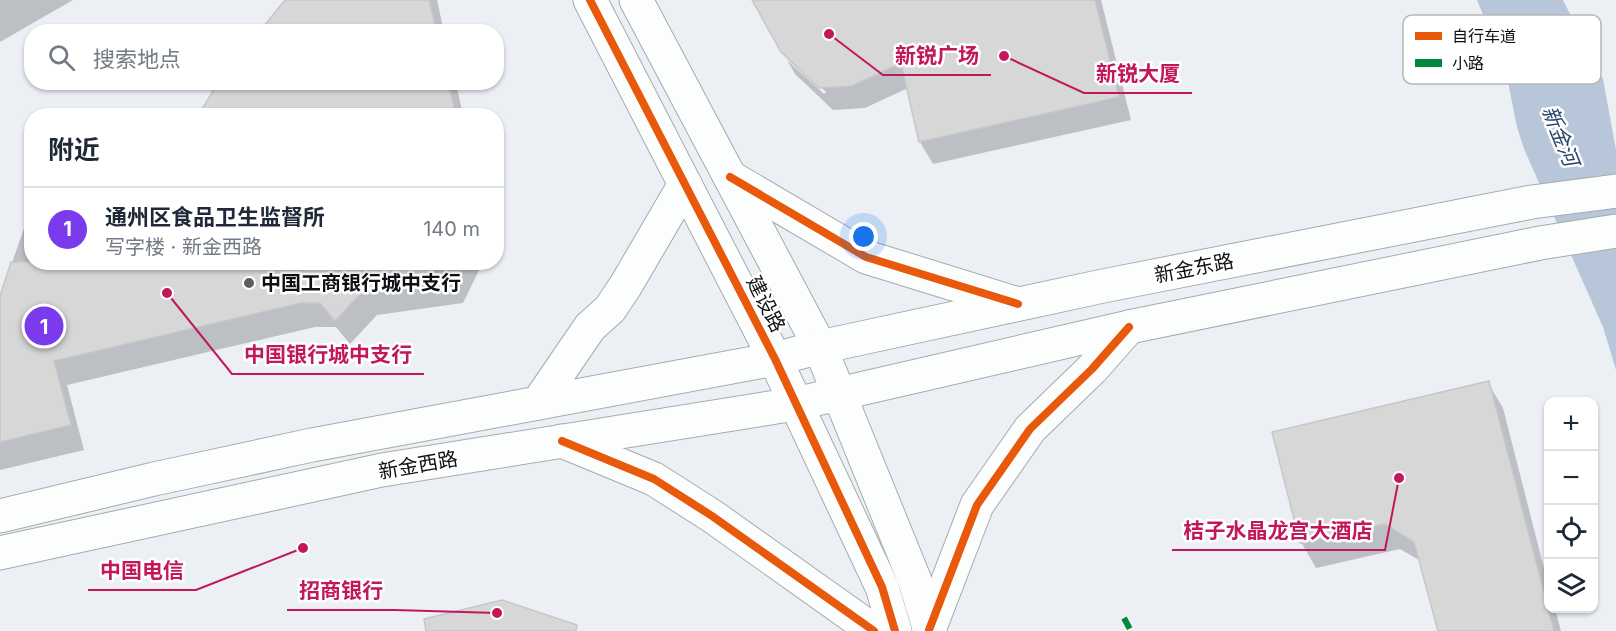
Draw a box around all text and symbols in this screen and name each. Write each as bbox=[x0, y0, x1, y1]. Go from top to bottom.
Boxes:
legend bbox=[1403, 15, 1601, 84]
search box bbox=[24, 24, 504, 90]
text: 自行车道 bbox=[1452, 26, 1516, 46]
callout: 新锐广场 bbox=[883, 36, 991, 75]
icon: search bbox=[45, 41, 78, 74]
text: 新锐广场 bbox=[895, 43, 979, 68]
text: 搜索地点 bbox=[93, 46, 181, 72]
text: 小路 bbox=[1452, 53, 1484, 73]
callout: 新锐大厦 bbox=[1084, 54, 1192, 93]
text: 新锐大厦 bbox=[1096, 61, 1180, 86]
water label: 新金河 bbox=[1537, 102, 1585, 173]
text: 附近 bbox=[48, 134, 100, 165]
text: 通州区食品卫生监督所 bbox=[105, 204, 325, 230]
text: 1 bbox=[63, 217, 72, 241]
text: 140 m bbox=[423, 217, 480, 241]
your location bbox=[849, 222, 878, 251]
text: 写字楼 · 新金西路 bbox=[105, 235, 262, 259]
street label: 新金东路 bbox=[1152, 249, 1236, 287]
place label: 中国工商银行城中支行 bbox=[261, 271, 461, 295]
street label: 建设路 bbox=[742, 272, 790, 336]
marker: 中国工商银行城中支行 bbox=[242, 276, 256, 290]
pin: 1 bbox=[24, 304, 63, 348]
callout: 中国银行城中支行 bbox=[232, 335, 424, 374]
text: 中国银行城中支行 bbox=[244, 342, 412, 367]
map controls bbox=[1544, 397, 1598, 613]
button: + bbox=[1544, 397, 1598, 451]
street label: 新金西路 bbox=[377, 446, 459, 484]
button: − bbox=[1544, 451, 1598, 505]
button: locate bbox=[1544, 505, 1598, 559]
callout: 桔子水晶龙宫大酒店 bbox=[1172, 511, 1385, 550]
text: 桔子水晶龙宫大酒店 bbox=[1184, 518, 1373, 543]
callout: 中国电信 bbox=[88, 551, 196, 590]
text: 中国电信 bbox=[100, 558, 184, 583]
button: layers bbox=[1544, 559, 1598, 613]
callout: 招商银行 bbox=[287, 571, 395, 610]
text: 招商银行 bbox=[299, 578, 383, 603]

